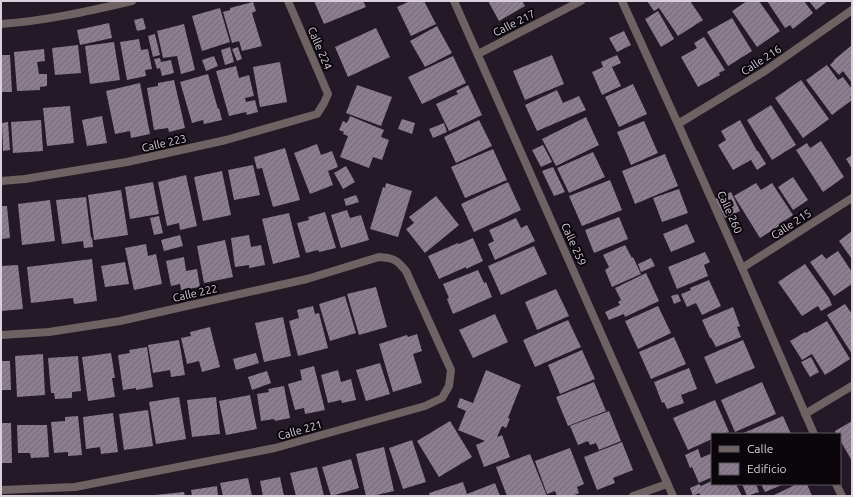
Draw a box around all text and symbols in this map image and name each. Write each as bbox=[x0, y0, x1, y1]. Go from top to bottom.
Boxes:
street label: Calle 217 bbox=[491, 7, 537, 39]
street label: Calle 224 bbox=[306, 25, 334, 71]
street label: Calle 216 bbox=[739, 43, 783, 77]
street label: Calle 223 bbox=[141, 132, 187, 154]
street label: Calle 260 bbox=[715, 189, 745, 235]
street label: Calle 215 bbox=[769, 207, 813, 241]
street label: Calle 259 bbox=[559, 221, 589, 267]
street label: Calle 222 bbox=[172, 282, 218, 304]
street label: Calle 221 bbox=[277, 418, 323, 442]
legend bbox=[711, 433, 841, 485]
text: Calle bbox=[747, 442, 773, 455]
text: Edificio bbox=[747, 462, 787, 475]

